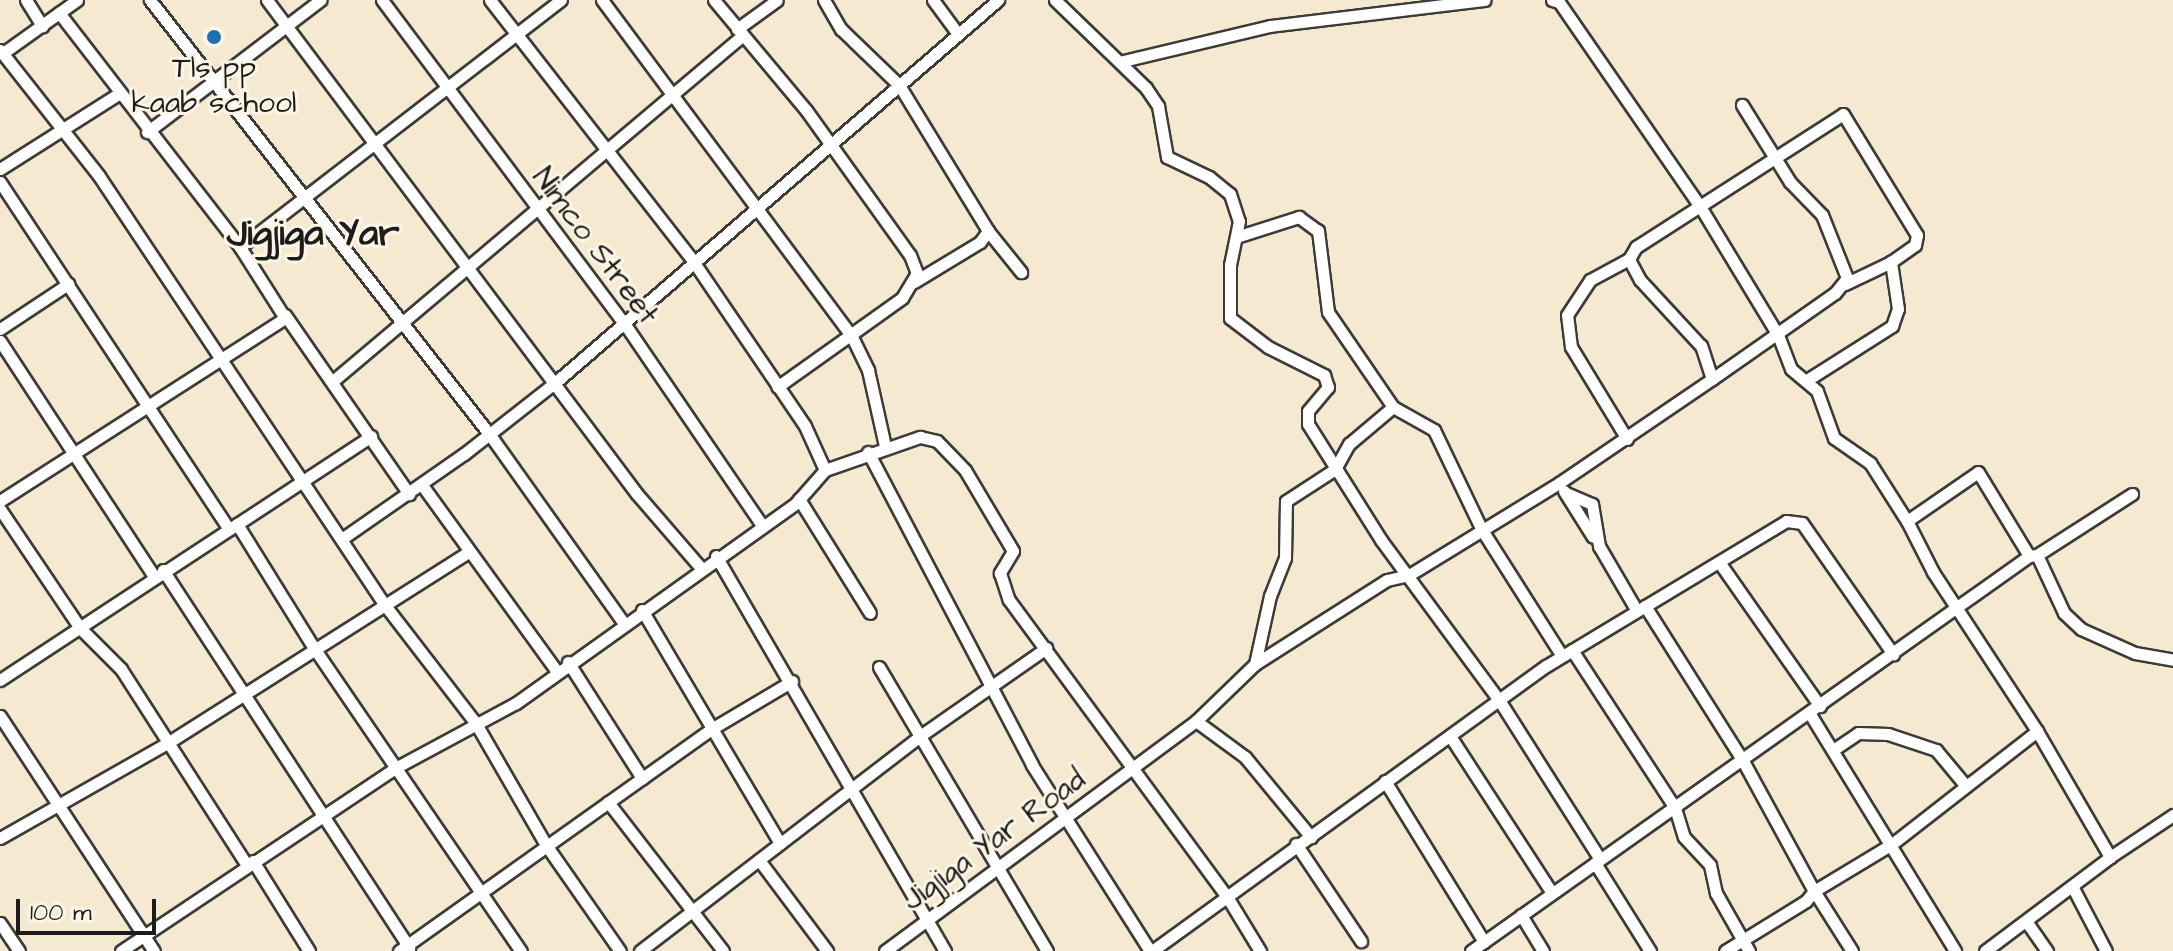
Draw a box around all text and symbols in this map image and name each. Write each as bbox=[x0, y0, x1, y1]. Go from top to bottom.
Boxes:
marker: Tls pp kaab school bbox=[205, 28, 223, 46]
place label: Tls pp kaab school bbox=[131, 50, 297, 120]
street label: Nimco Street bbox=[524, 160, 666, 332]
district label: Jigjiga Yar bbox=[227, 212, 399, 258]
street label: Jigjiga Yar Road bbox=[896, 762, 1092, 918]
scale bar bbox=[20, 883, 160, 933]
text: 100 m bbox=[30, 896, 92, 930]

